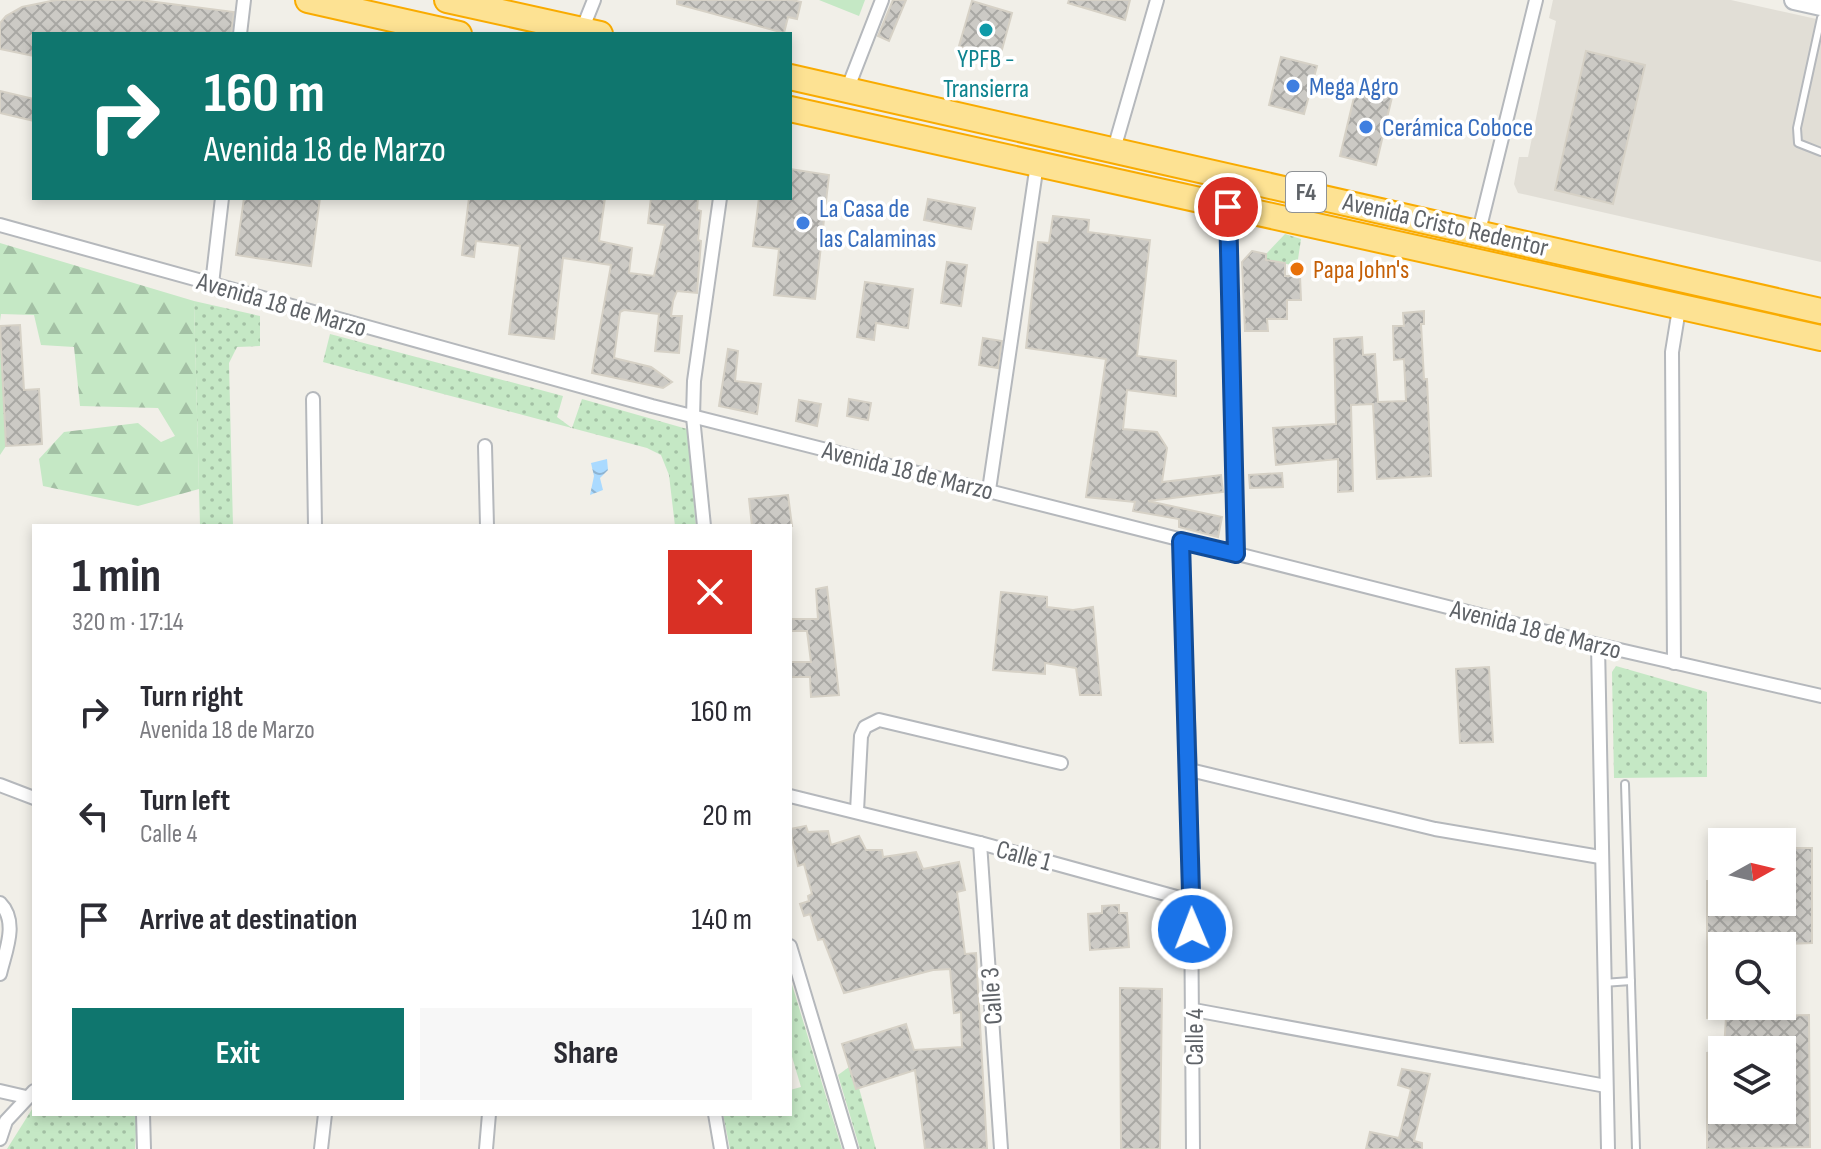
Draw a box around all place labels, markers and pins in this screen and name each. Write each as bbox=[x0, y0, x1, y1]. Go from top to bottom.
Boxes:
marker: YPFB - Transierra bbox=[977, 21, 995, 39]
place label: YPFB - Transierra bbox=[943, 44, 1029, 105]
place label: Mega Agro bbox=[1309, 72, 1399, 103]
marker: Mega Agro bbox=[1284, 77, 1302, 95]
place label: Cerámica Coboce bbox=[1382, 113, 1533, 144]
marker: Cerámica Coboce bbox=[1357, 118, 1375, 136]
pin bbox=[1194, 173, 1262, 241]
place label: La Casa de las Calaminas bbox=[819, 194, 936, 255]
marker: La Casa de las Calaminas bbox=[794, 214, 812, 232]
place label: Papa John's bbox=[1313, 255, 1409, 286]
marker: Papa John's bbox=[1288, 260, 1306, 278]

